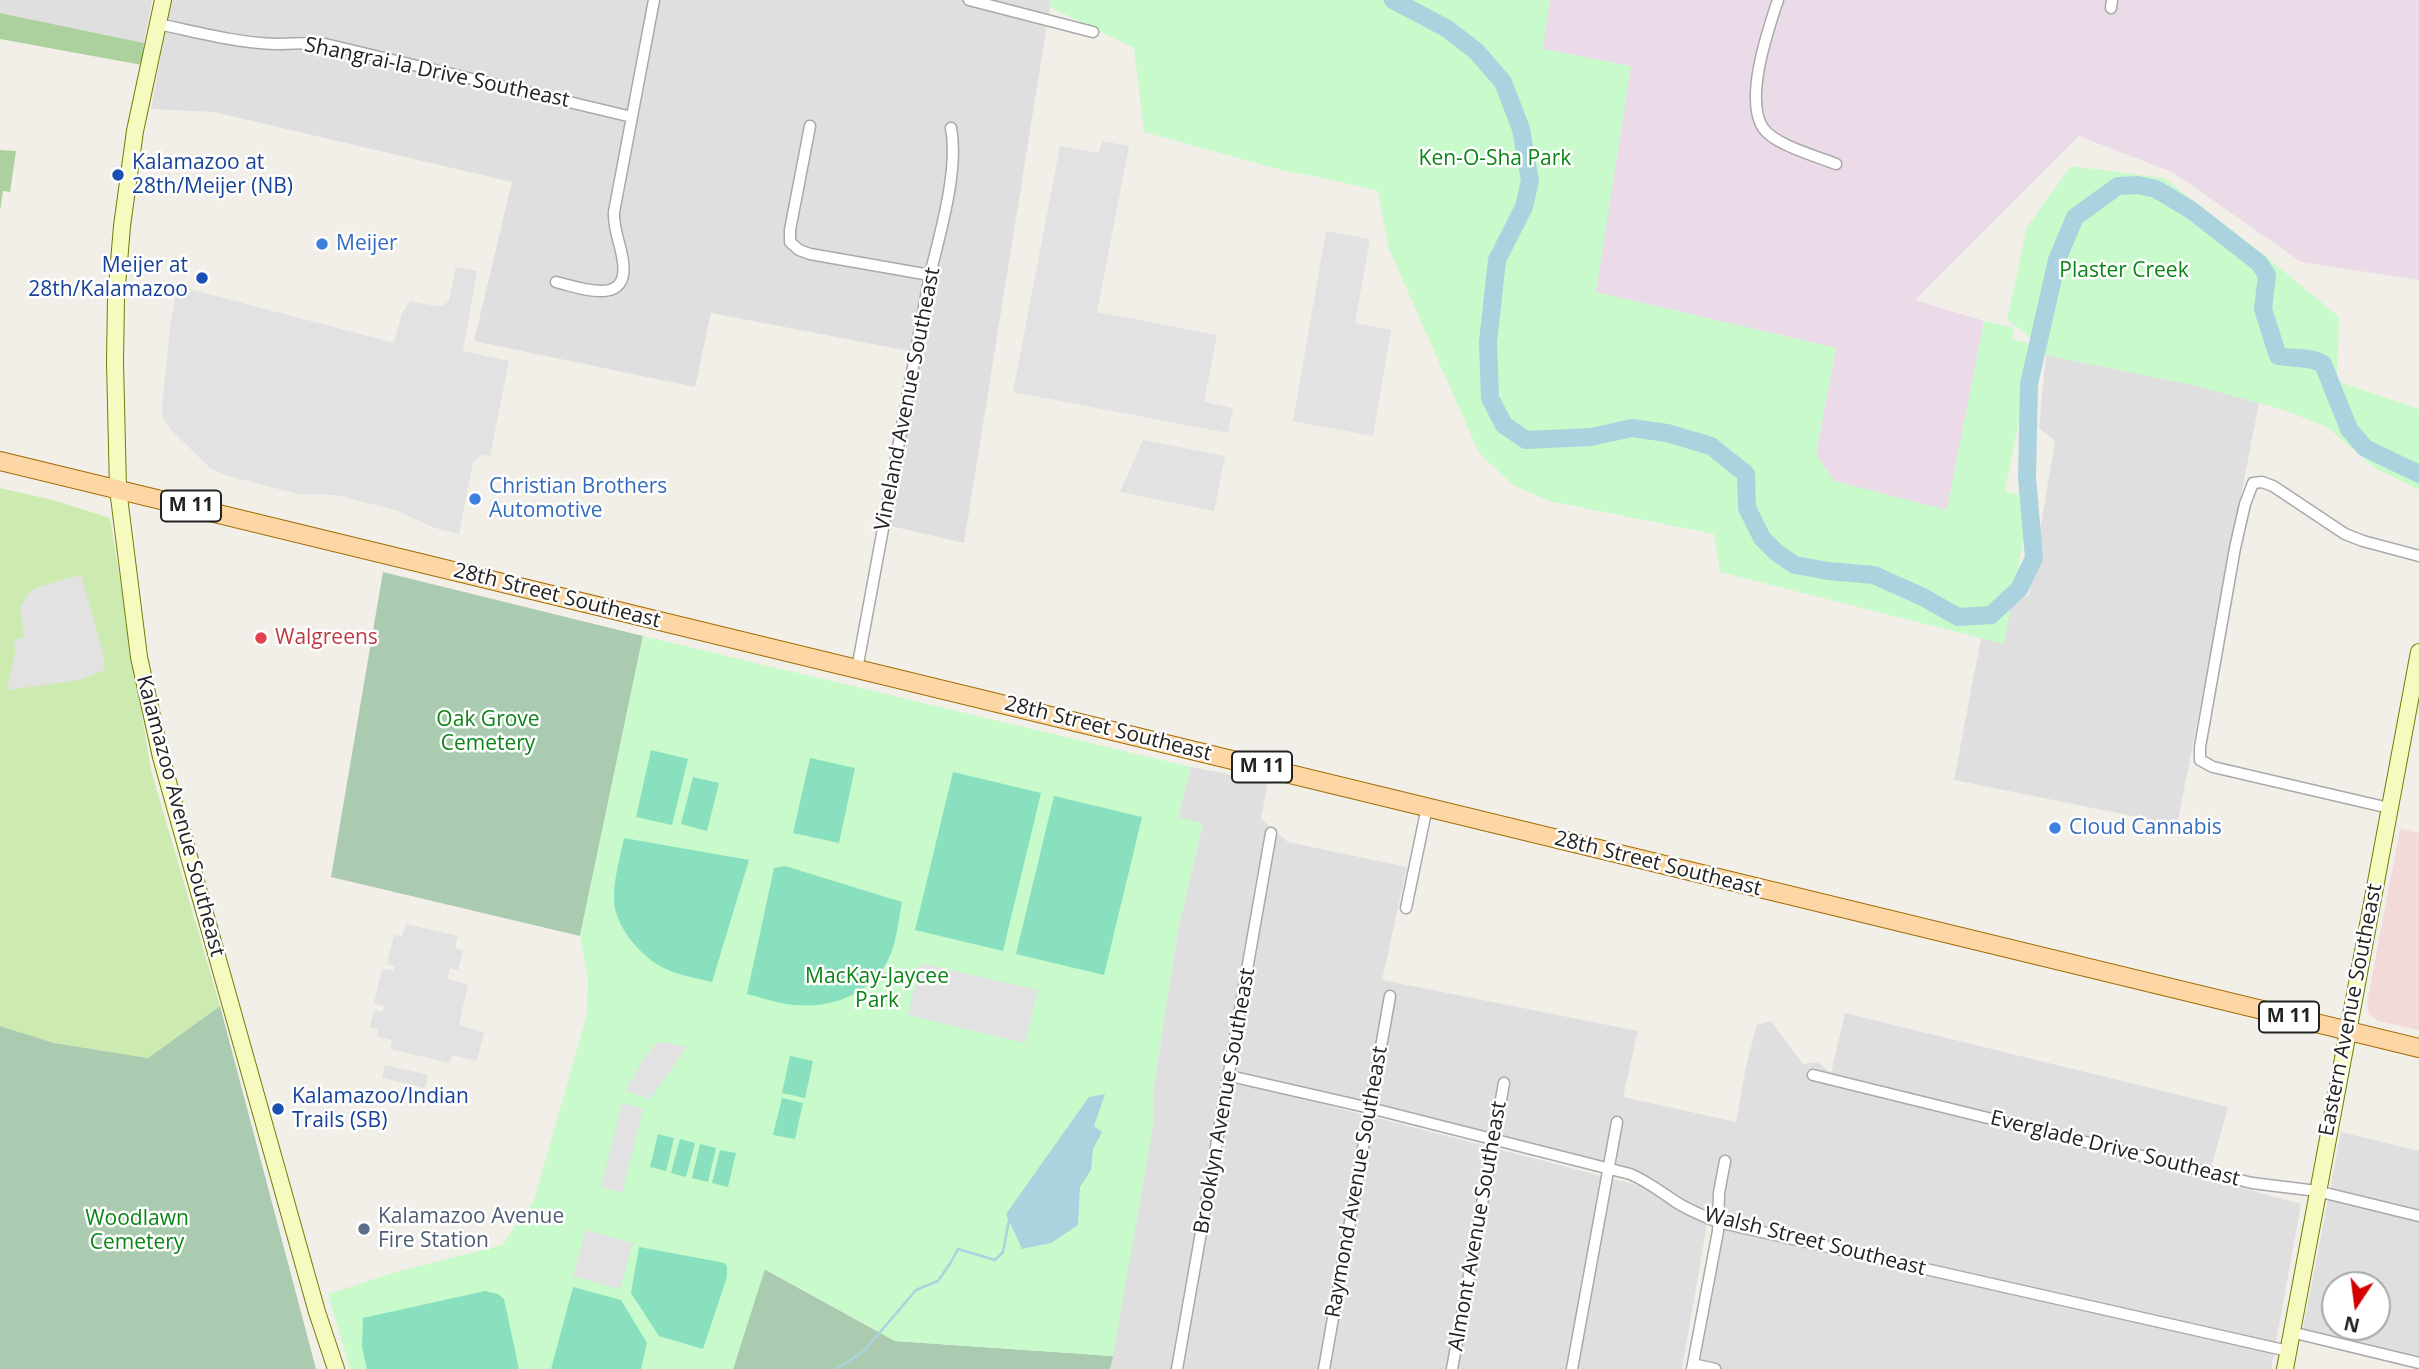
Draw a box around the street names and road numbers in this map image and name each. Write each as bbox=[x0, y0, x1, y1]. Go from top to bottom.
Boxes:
street label: Shangrai-la Drive Southeast bbox=[302, 33, 572, 113]
street label: Vineland Avenue Southeast bbox=[870, 265, 946, 533]
road number: M 11 bbox=[161, 491, 221, 522]
street label: 28th Street Southeast bbox=[451, 558, 663, 634]
street label: Kalamazoo Avenue Southeast bbox=[130, 673, 230, 959]
street label: 28th Street Southeast bbox=[1002, 691, 1214, 767]
road number: M 11 bbox=[1232, 752, 1292, 782]
street label: 28th Street Southeast bbox=[1552, 826, 1764, 902]
street label: Eastern Avenue Southeast bbox=[2314, 882, 2388, 1138]
street label: Brooklyn Avenue Southeast bbox=[1189, 966, 1261, 1236]
road number: M 11 bbox=[2259, 1001, 2319, 1032]
street label: Raymond Avenue Southeast bbox=[1321, 1044, 1393, 1320]
street label: Almont Avenue Southeast bbox=[1444, 1099, 1512, 1353]
street label: Everglade Drive Southeast bbox=[1988, 1106, 2242, 1192]
street label: Walsh Street Southeast bbox=[1702, 1202, 1928, 1282]

